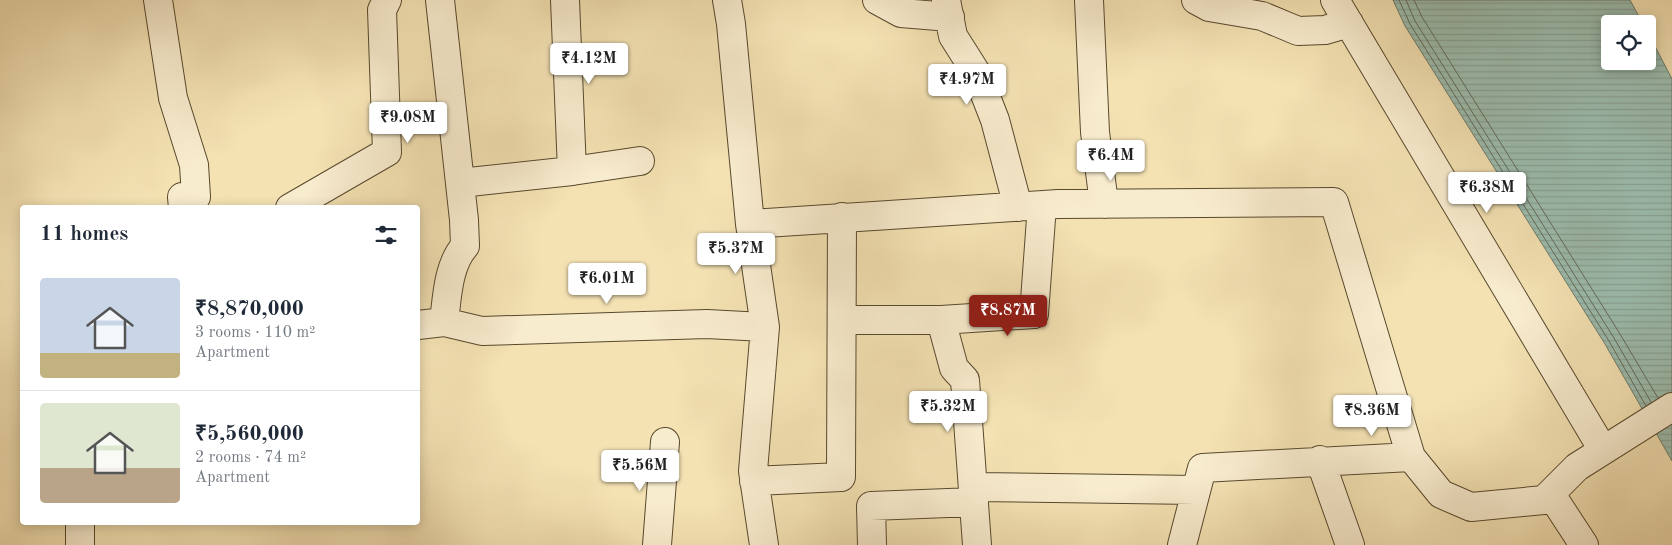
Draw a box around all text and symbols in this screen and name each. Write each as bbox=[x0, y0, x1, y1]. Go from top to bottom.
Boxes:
map controls bbox=[1601, 15, 1656, 70]
button: locate bbox=[1601, 15, 1656, 70]
pin: ₹4.12M bbox=[548, 42, 630, 85]
text: ₹4.12M bbox=[561, 51, 617, 67]
pin: ₹4.97M bbox=[926, 64, 1008, 106]
text: ₹4.97M bbox=[939, 72, 995, 88]
pin: ₹9.08M bbox=[367, 102, 449, 144]
text: ₹9.08M bbox=[380, 110, 436, 126]
pin: ₹6.4M bbox=[1076, 140, 1146, 182]
text: ₹6.4M bbox=[1088, 148, 1134, 164]
pin: ₹6.38M bbox=[1446, 172, 1528, 214]
text: ₹6.38M bbox=[1459, 180, 1515, 196]
icon: filters bbox=[372, 221, 400, 249]
text: 11 homes bbox=[40, 224, 128, 245]
pin: ₹5.37M bbox=[695, 232, 777, 275]
text: ₹5.37M bbox=[708, 241, 764, 257]
pin: ₹6.01M bbox=[566, 262, 648, 305]
text: ₹6.01M bbox=[579, 271, 635, 287]
pin: ₹8.87M bbox=[967, 294, 1049, 337]
icon: home bbox=[80, 298, 140, 358]
text: ₹8,870,000 bbox=[195, 299, 304, 320]
text: ₹8.87M bbox=[980, 303, 1036, 319]
text: 3 rooms · 110 m² bbox=[195, 325, 315, 341]
text: Apartment bbox=[195, 345, 270, 361]
pin: ₹5.32M bbox=[907, 390, 989, 433]
pin: ₹8.36M bbox=[1331, 394, 1413, 437]
text: ₹5.32M bbox=[920, 399, 976, 415]
text: ₹8.36M bbox=[1344, 403, 1400, 419]
icon: home bbox=[80, 423, 140, 483]
text: ₹5,560,000 bbox=[195, 424, 304, 445]
text: 2 rooms · 74 m² bbox=[195, 450, 306, 466]
pin: ₹5.56M bbox=[599, 450, 681, 492]
text: ₹5.56M bbox=[612, 458, 668, 474]
text: Apartment bbox=[195, 470, 270, 486]

